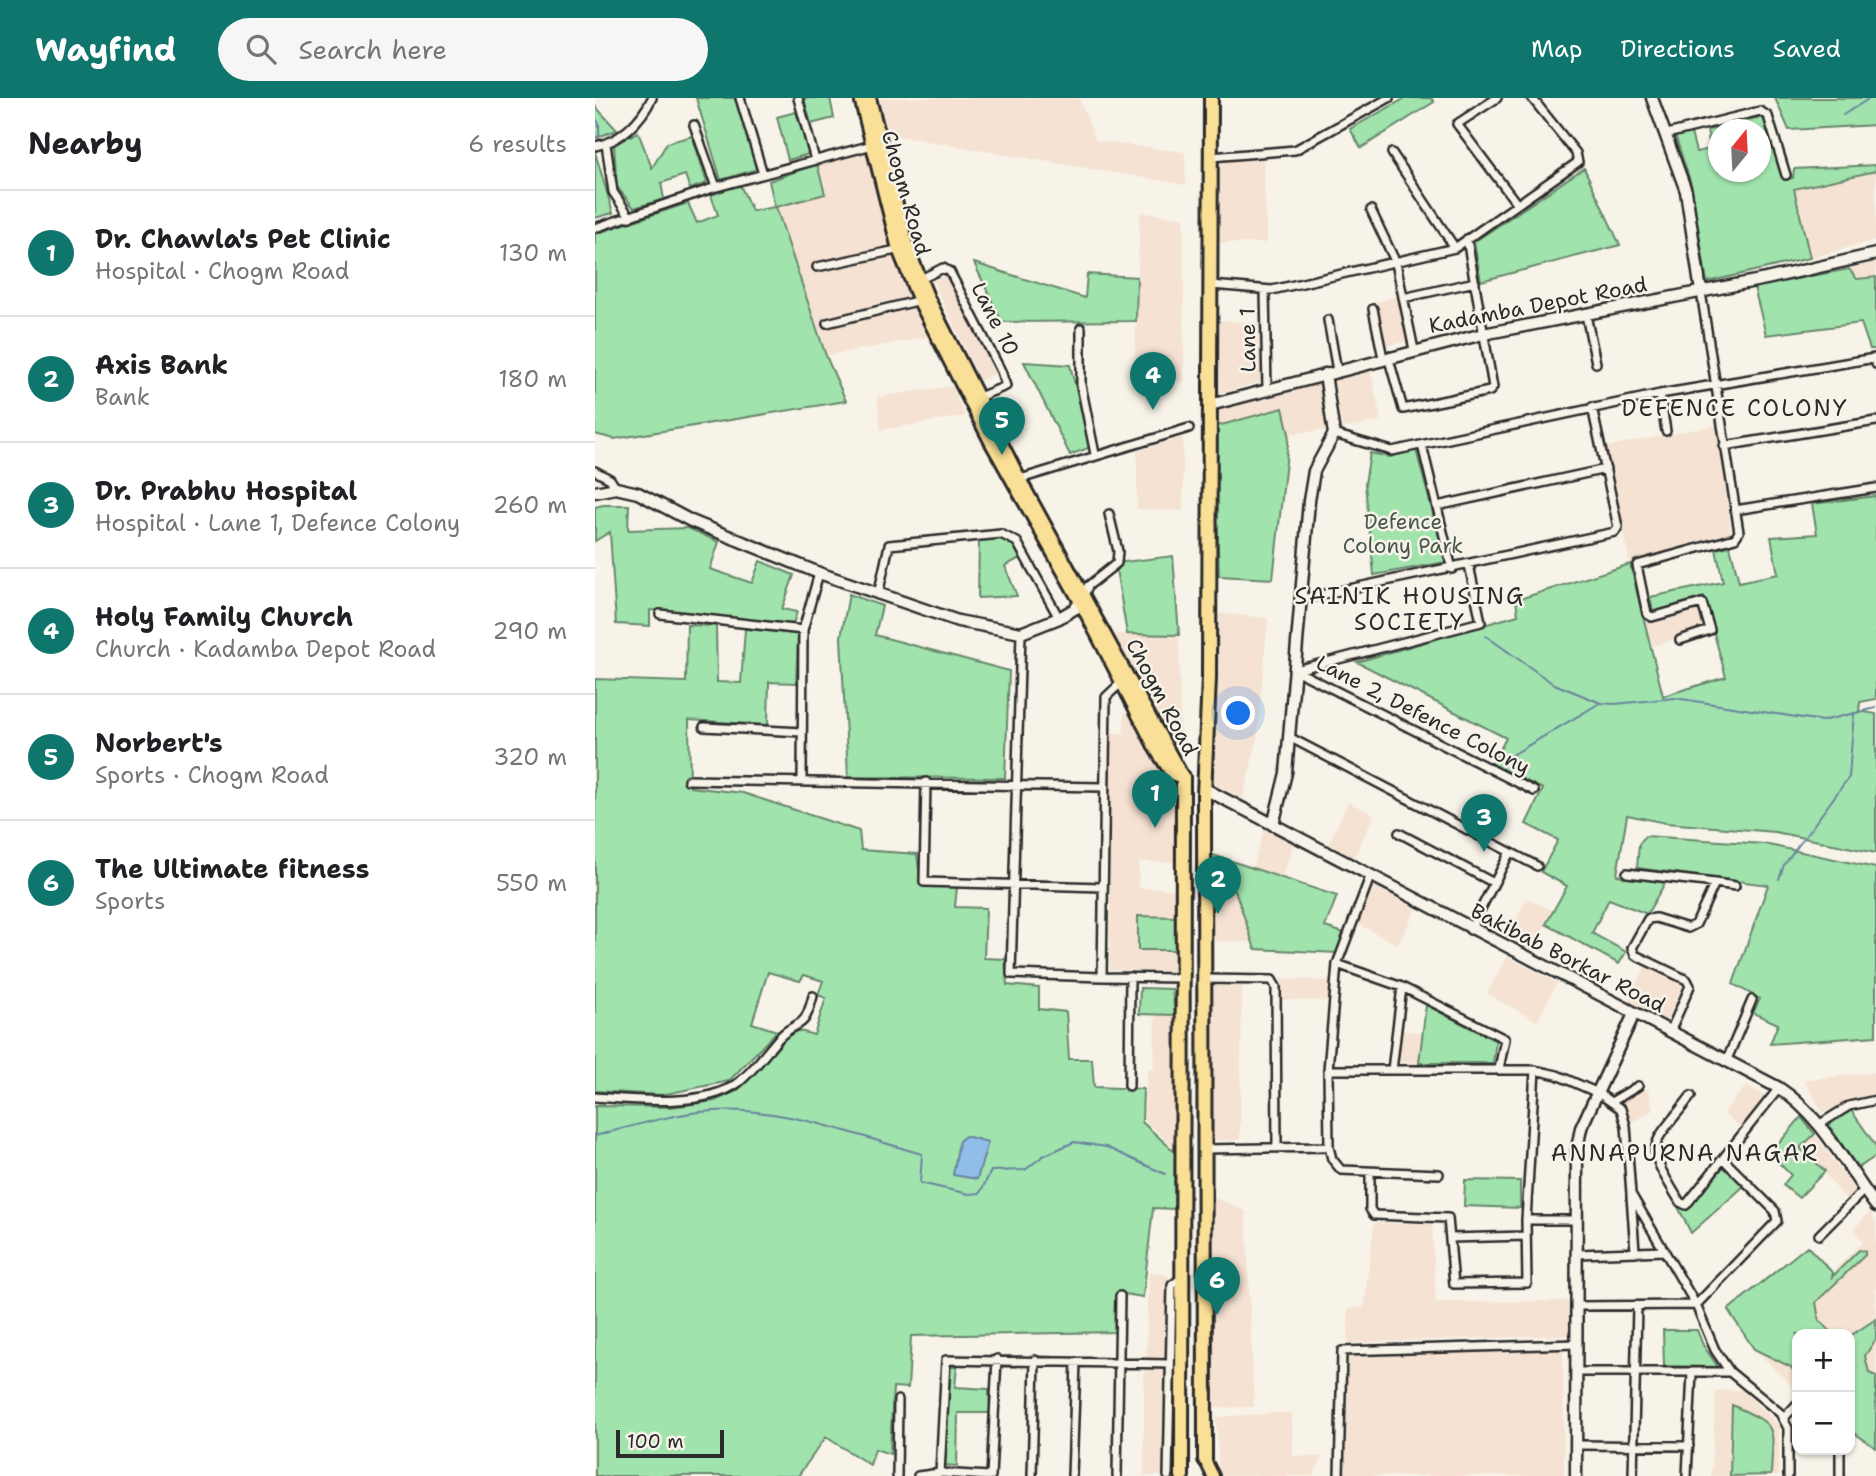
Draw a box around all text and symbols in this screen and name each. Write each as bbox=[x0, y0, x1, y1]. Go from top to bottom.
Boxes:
search box bbox=[218, 18, 708, 81]
text: Wayfind bbox=[35, 27, 176, 72]
icon: search bbox=[242, 30, 280, 68]
text: Search here bbox=[298, 32, 447, 67]
text: Map bbox=[1531, 33, 1582, 65]
text: Directions bbox=[1620, 33, 1735, 65]
text: Saved bbox=[1773, 33, 1841, 65]
north arrow bbox=[1708, 119, 1771, 182]
text: Nearby bbox=[28, 123, 143, 164]
street label: Chogm Road bbox=[875, 127, 937, 259]
text: 6 results bbox=[468, 129, 567, 159]
text: Dr. Chawla's Pet Clinic bbox=[95, 221, 391, 256]
text: 1 bbox=[46, 238, 56, 268]
text: 130 m bbox=[499, 238, 567, 268]
text: Hospital · Chogm Road bbox=[95, 256, 349, 286]
street label: Kadamba Depot Road bbox=[1426, 270, 1650, 340]
street label: Lane 10 bbox=[965, 277, 1025, 361]
street label: Lane 1 bbox=[1233, 307, 1263, 373]
text: Axis Bank bbox=[95, 347, 228, 382]
pin: 4 bbox=[1130, 352, 1176, 410]
text: 2 bbox=[43, 364, 59, 394]
text: 180 m bbox=[498, 364, 567, 394]
text: Bank bbox=[95, 382, 150, 412]
district label: DEFENCE COLONY bbox=[1621, 393, 1849, 423]
pin: 5 bbox=[979, 397, 1025, 455]
text: Dr. Prabhu Hospital bbox=[95, 473, 357, 508]
text: 3 bbox=[43, 490, 59, 520]
text: 260 m bbox=[493, 490, 567, 520]
text: Hospital · Lane 1, Defence Colony bbox=[95, 508, 460, 538]
park label: Defence Colony Park bbox=[1343, 508, 1463, 560]
district label: SAINIK HOUSING SOCIETY bbox=[1295, 581, 1525, 637]
text: Holy Family Church bbox=[95, 599, 353, 634]
text: 4 bbox=[43, 616, 59, 646]
text: 290 m bbox=[493, 616, 567, 646]
text: Church · Kadamba Depot Road bbox=[95, 634, 436, 664]
street label: Chogm Road bbox=[1119, 634, 1205, 760]
street label: Lane 2, Defence Colony bbox=[1311, 649, 1535, 781]
your location bbox=[1221, 696, 1255, 730]
text: Norbert's bbox=[95, 725, 223, 760]
text: 5 bbox=[44, 742, 58, 772]
text: 320 m bbox=[493, 742, 567, 772]
text: Sports · Chogm Road bbox=[95, 760, 329, 790]
pin: 1 bbox=[1132, 770, 1178, 828]
pin: 3 bbox=[1461, 794, 1507, 852]
text: The Ultimate fitness bbox=[95, 851, 370, 886]
pin: 2 bbox=[1195, 856, 1241, 914]
text: 6 bbox=[43, 868, 59, 898]
text: 550 m bbox=[496, 868, 567, 898]
text: Sports bbox=[95, 886, 166, 916]
street label: Bakibab Borkar Road bbox=[1466, 897, 1670, 1019]
district label: ANNAPURNA NAGAR bbox=[1551, 1138, 1819, 1168]
pin: 6 bbox=[1194, 1257, 1240, 1315]
map controls bbox=[1792, 1329, 1855, 1455]
button: + bbox=[1792, 1329, 1855, 1392]
button: − bbox=[1792, 1392, 1855, 1455]
scale bar bbox=[616, 1427, 725, 1459]
text: 100 m bbox=[627, 1429, 684, 1454]

